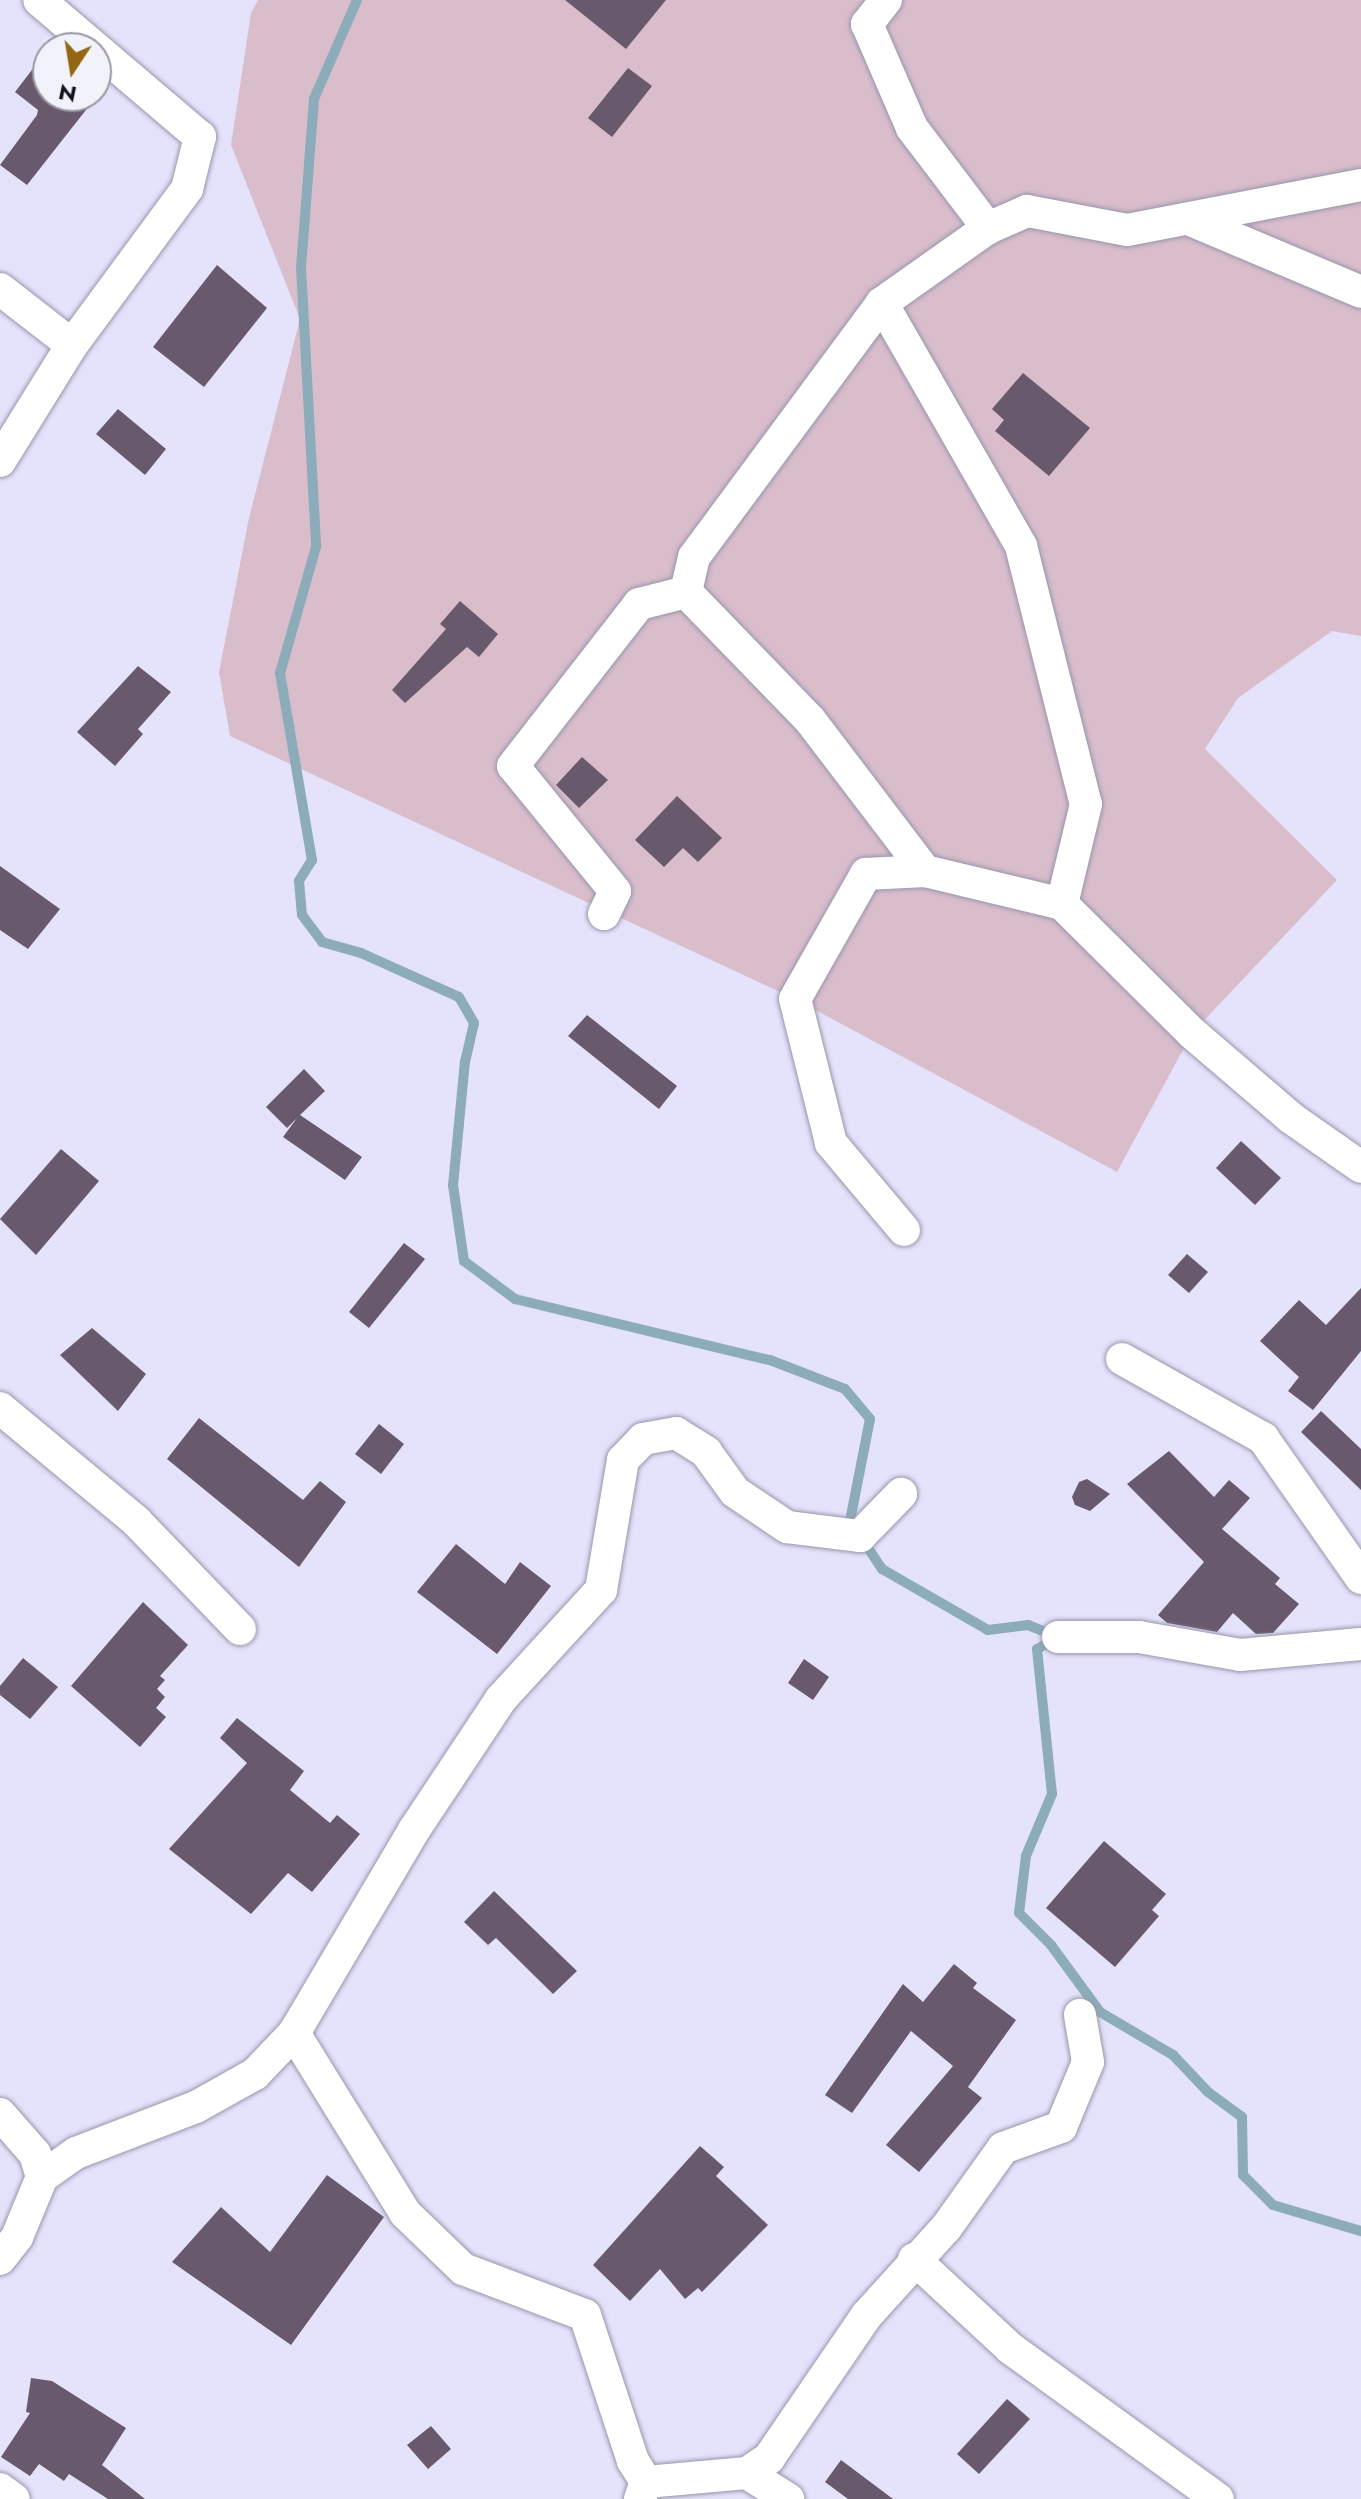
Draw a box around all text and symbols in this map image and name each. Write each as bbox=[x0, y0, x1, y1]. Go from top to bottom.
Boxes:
north arrow bbox=[32, 32, 112, 112]
text: N bbox=[56, 76, 79, 111]

